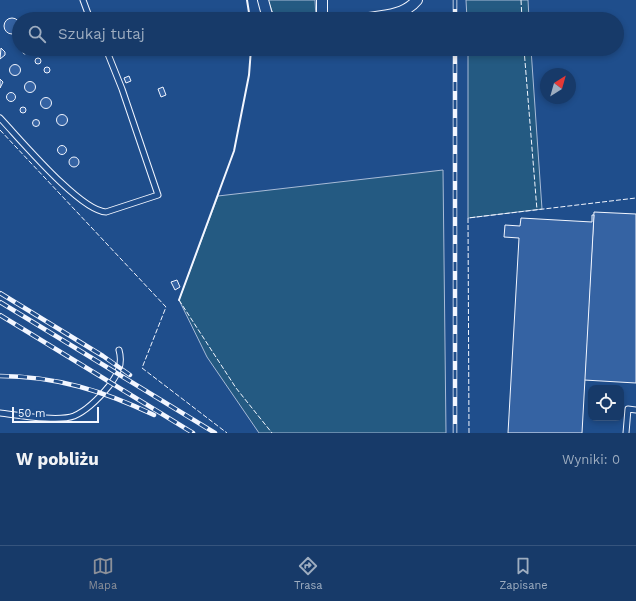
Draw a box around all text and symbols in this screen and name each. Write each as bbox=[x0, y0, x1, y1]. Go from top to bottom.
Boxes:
search box bbox=[12, 12, 624, 56]
icon: search bbox=[26, 23, 48, 45]
text: Szukaj tutaj bbox=[58, 25, 145, 43]
north arrow bbox=[540, 68, 576, 104]
map controls bbox=[588, 385, 624, 421]
button: locate bbox=[588, 385, 624, 421]
scale bar bbox=[12, 405, 99, 424]
text: 50 m bbox=[18, 407, 45, 420]
text: W pobliżu bbox=[16, 449, 99, 469]
text: Wyniki: 0 bbox=[562, 452, 620, 467]
tab: Mapa bbox=[88, 555, 117, 592]
tab: Trasa bbox=[294, 555, 322, 592]
tab: Zapisane bbox=[499, 555, 548, 592]

